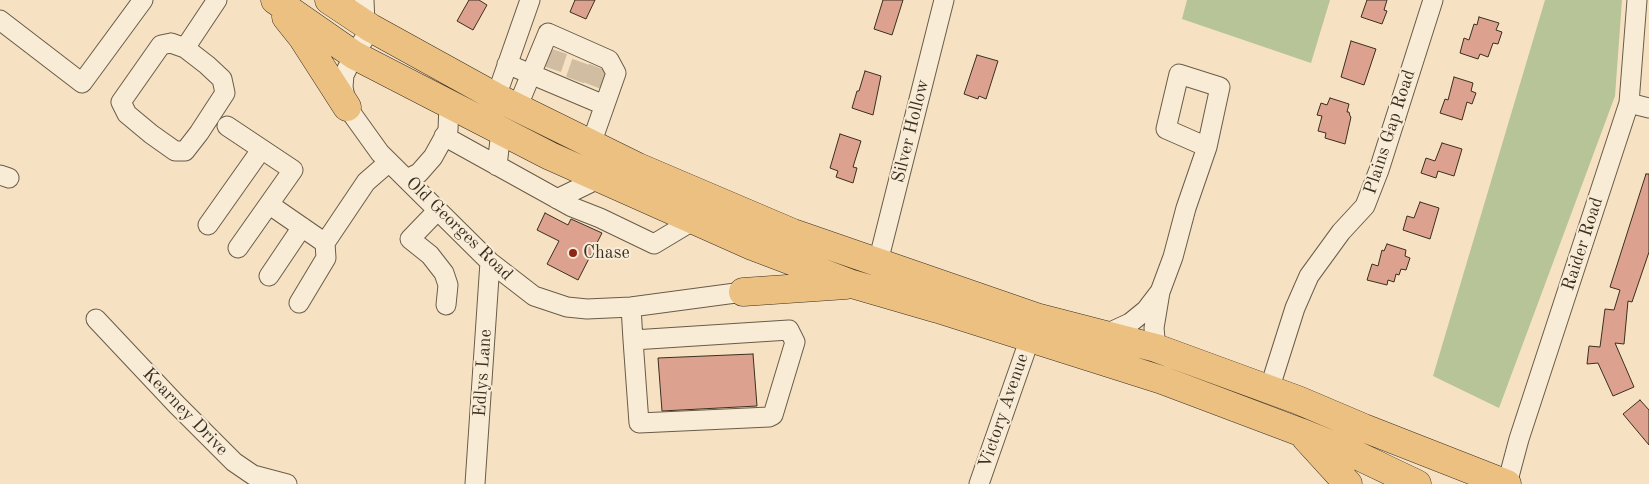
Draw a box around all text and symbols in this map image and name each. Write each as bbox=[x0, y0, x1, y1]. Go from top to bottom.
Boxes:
street label: Plains Gap Road bbox=[1360, 67, 1420, 197]
street label: Silver Hollow bbox=[888, 77, 934, 185]
street label: Old Georges Road bbox=[401, 172, 517, 286]
street label: Raider Road bbox=[1558, 195, 1608, 293]
place label: Chase bbox=[583, 242, 630, 264]
marker: Chase bbox=[567, 247, 579, 259]
street label: Edlys Lane bbox=[469, 328, 497, 418]
street label: Victory Avenue bbox=[974, 351, 1034, 471]
street label: Kearney Drive bbox=[138, 364, 232, 460]

